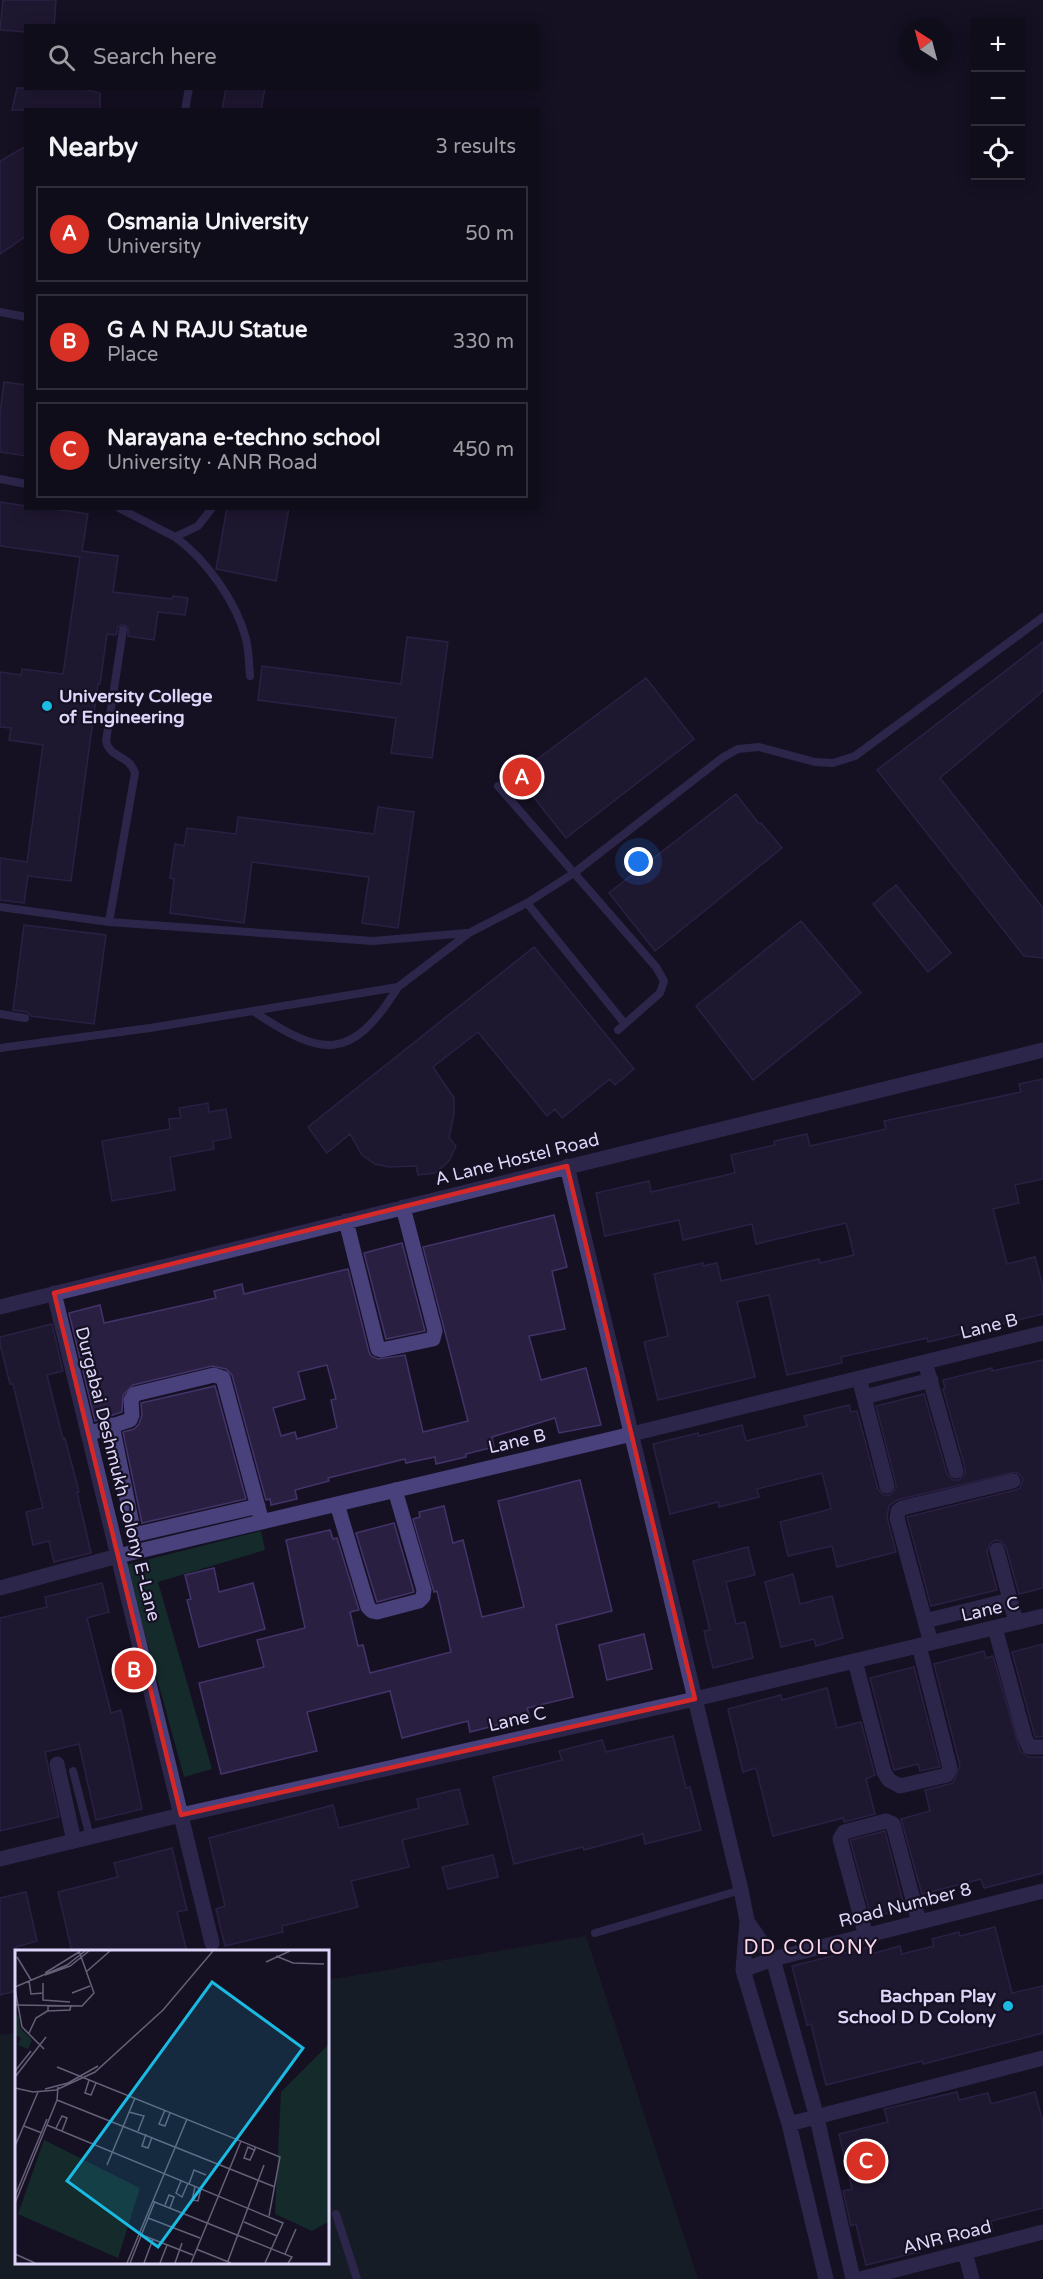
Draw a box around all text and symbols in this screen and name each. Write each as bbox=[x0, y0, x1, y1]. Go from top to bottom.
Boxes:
north arrow bbox=[899, 18, 953, 72]
map controls bbox=[971, 18, 1025, 180]
button: + bbox=[971, 18, 1025, 72]
search box bbox=[24, 24, 540, 90]
icon: search bbox=[45, 41, 78, 74]
text: Search here bbox=[93, 44, 217, 70]
button: − bbox=[971, 72, 1025, 126]
button: locate bbox=[971, 126, 1025, 180]
text: Nearby bbox=[48, 132, 138, 163]
text: 3 results bbox=[436, 135, 516, 159]
text: Osmania University bbox=[107, 209, 309, 235]
text: A bbox=[62, 222, 77, 246]
text: 50 m bbox=[465, 222, 514, 246]
text: University bbox=[107, 235, 201, 259]
text: G A N RAJU Statue bbox=[107, 317, 307, 343]
text: B bbox=[63, 330, 76, 354]
text: 330 m bbox=[453, 330, 514, 354]
text: Place bbox=[107, 343, 158, 367]
text: Narayana e-techno school bbox=[107, 425, 381, 451]
text: C bbox=[63, 438, 76, 462]
text: 450 m bbox=[453, 438, 514, 462]
text: University · ANR Road bbox=[107, 451, 318, 475]
place label: University College of Engineering bbox=[59, 685, 212, 728]
marker: University College of Engineering bbox=[40, 699, 54, 713]
pin: A bbox=[502, 754, 542, 800]
your location bbox=[624, 847, 653, 876]
street label: A Lane Hostel Road bbox=[433, 1128, 601, 1190]
street label: Lane B bbox=[958, 1308, 1020, 1344]
street label: Durgabai Deshmukh Colony E-Lane bbox=[71, 1324, 165, 1624]
street label: Lane B bbox=[486, 1424, 548, 1458]
street label: Lane C bbox=[959, 1592, 1021, 1626]
pin: B bbox=[114, 1648, 154, 1692]
street label: Lane C bbox=[486, 1702, 548, 1736]
street label: Road Number 8 bbox=[836, 1878, 974, 1932]
district label: DD COLONY bbox=[743, 1936, 879, 1960]
inset map bbox=[15, 1950, 328, 2264]
place label: Bachpan Play School D D Colony bbox=[838, 1985, 996, 2028]
marker: Bachpan Play School D D Colony bbox=[1001, 1999, 1015, 2013]
pin: C bbox=[846, 2138, 886, 2184]
street label: ANR Road bbox=[900, 2215, 994, 2259]

